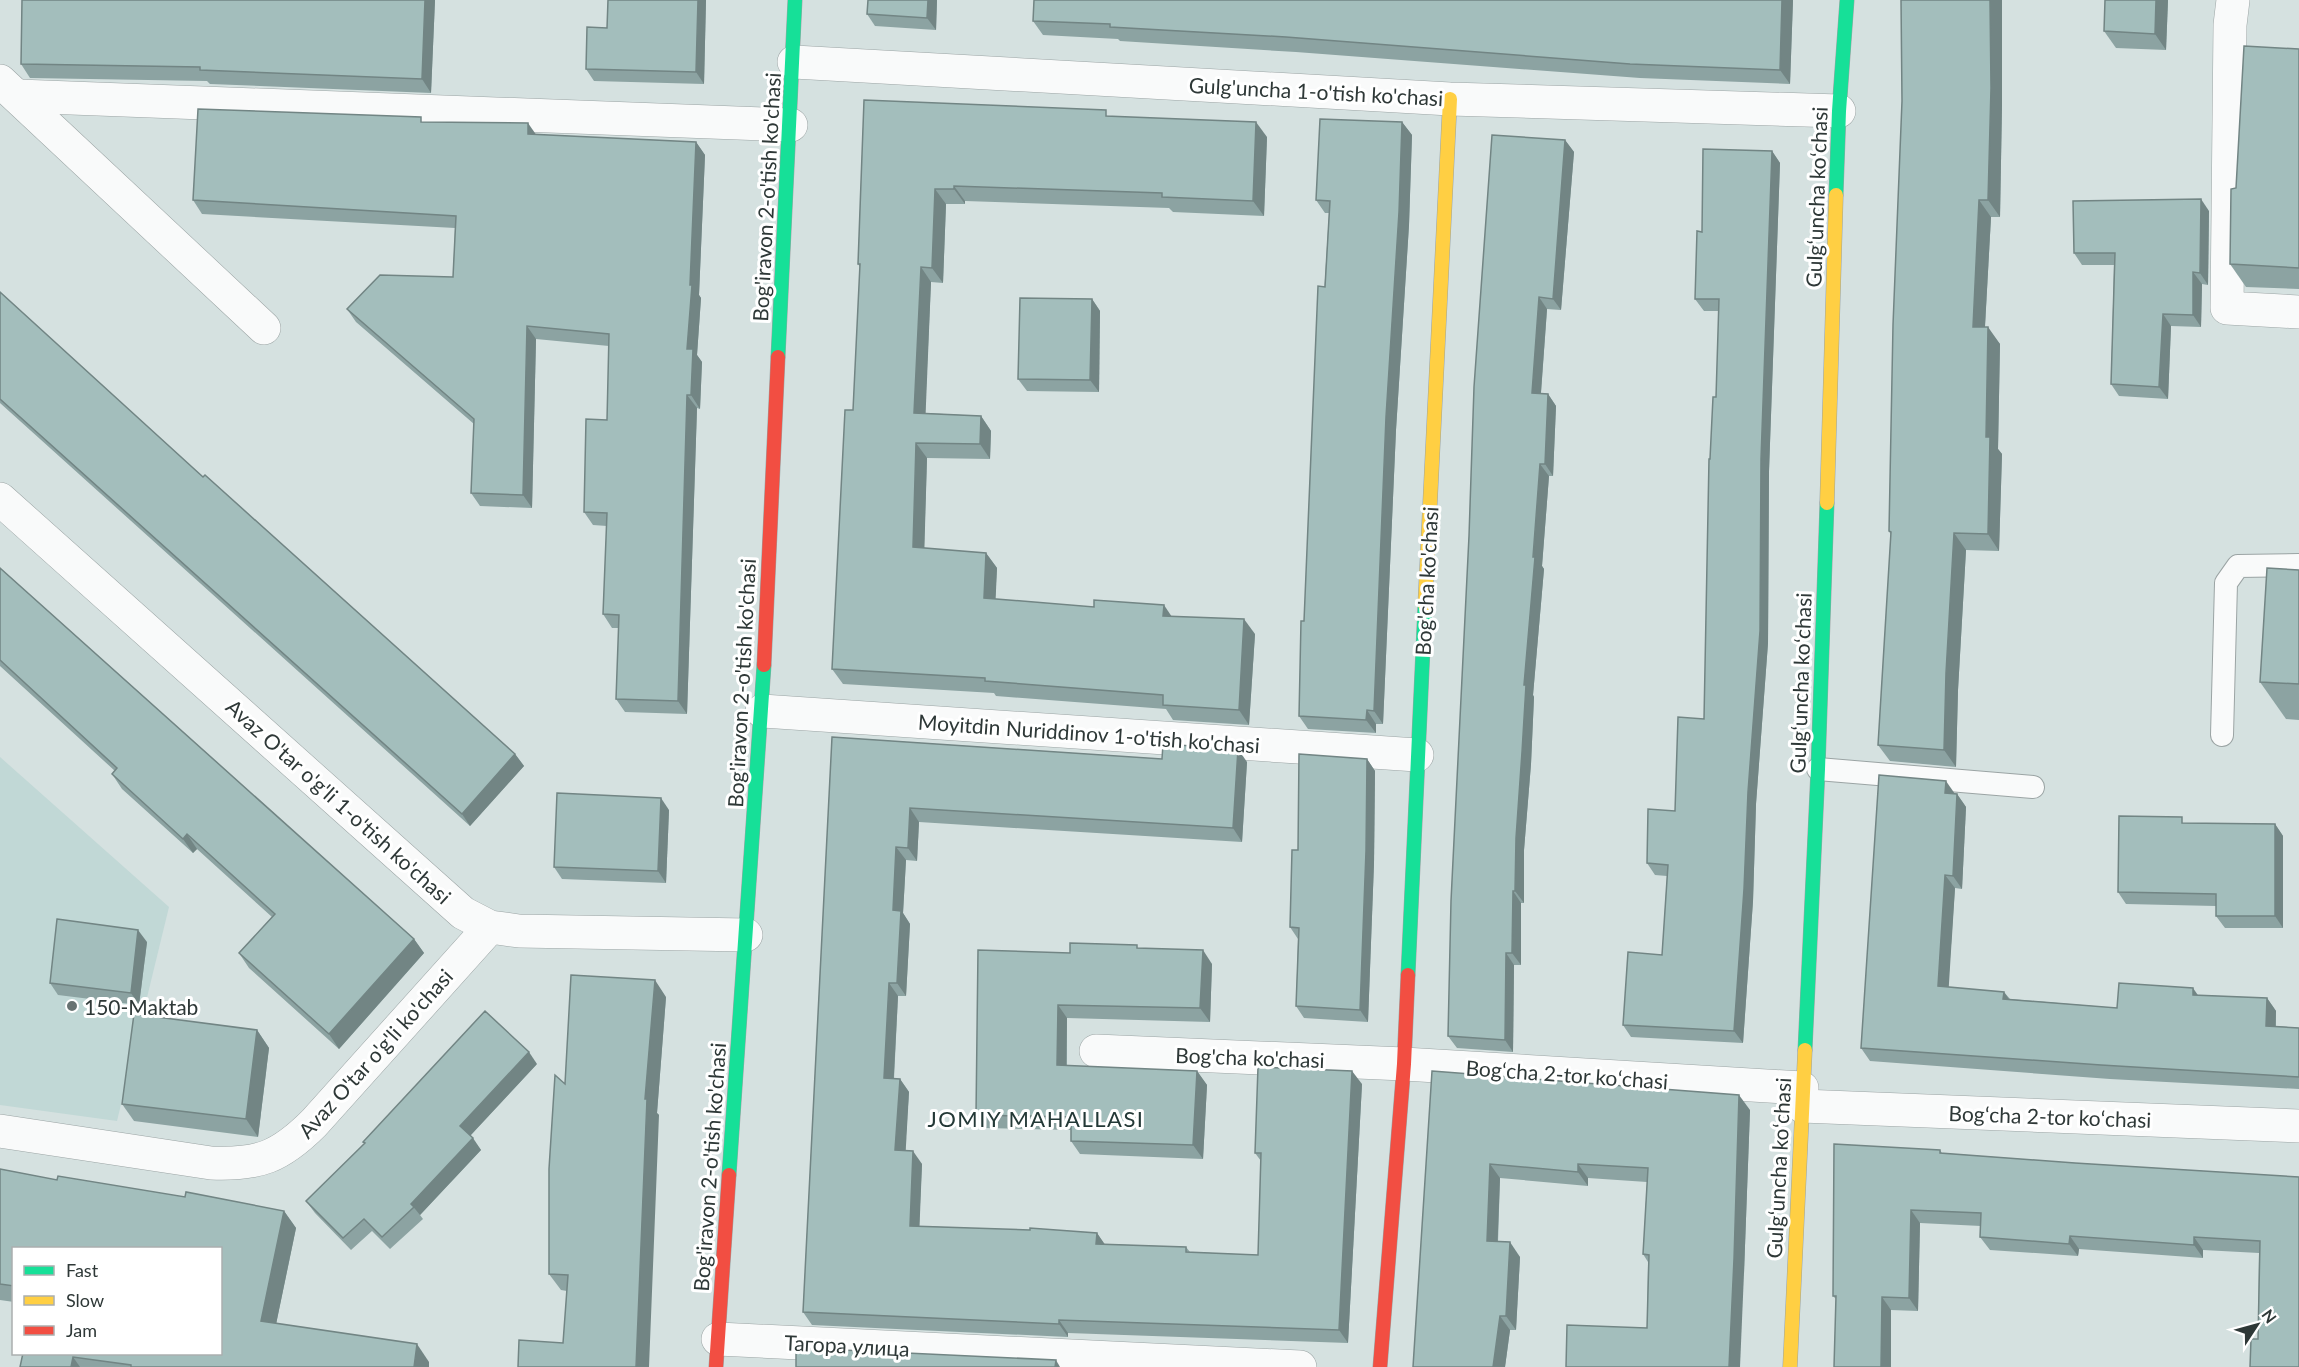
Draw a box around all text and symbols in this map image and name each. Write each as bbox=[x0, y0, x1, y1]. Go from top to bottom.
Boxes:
street label: Bog'iravon 2-o'tish ko'chasi bbox=[747, 72, 785, 322]
street label: Gulg'uncha 1-o'tish ko'chasi bbox=[1188, 72, 1444, 110]
street label: Gulgʻuncha koʻchasi bbox=[1800, 106, 1832, 288]
street label: Bog'cha ko'chasi bbox=[1410, 506, 1442, 656]
street label: Bog'iravon 2-o'tish ko'chasi bbox=[722, 558, 760, 808]
street label: Gulgʻuncha koʻchasi bbox=[1784, 592, 1816, 774]
street label: Avaz O'tar o'g'li 1-o'tish ko'chasi bbox=[222, 694, 456, 908]
street label: Moyitdin Nuriddinov 1-o'tish ko'chasi bbox=[917, 709, 1261, 757]
street label: Avaz O'tar o'g'li ko'chasi bbox=[293, 963, 457, 1143]
place label: 150-Maktab bbox=[84, 994, 198, 1019]
marker: 150-Maktab bbox=[65, 999, 79, 1013]
street label: Bog'iravon 2-o'tish ko'chasi bbox=[688, 1042, 730, 1292]
street label: Bog'cha ko'chasi bbox=[1175, 1042, 1325, 1072]
street label: Bogʻcha 2-tor koʻchasi bbox=[1465, 1054, 1669, 1094]
street label: Gulgʻuncha koʻchasi bbox=[1761, 1077, 1795, 1259]
street label: Bogʻcha 2-tor koʻchasi bbox=[1948, 1100, 2152, 1132]
district label: JOMIY MAHALLASI bbox=[927, 1105, 1145, 1132]
legend bbox=[12, 1247, 222, 1355]
text: Fast bbox=[66, 1259, 99, 1281]
text: Slow bbox=[66, 1289, 104, 1311]
north arrow bbox=[2227, 1295, 2287, 1355]
text: N bbox=[2258, 1305, 2281, 1326]
text: Jam bbox=[66, 1319, 97, 1341]
street label: Тагора улица bbox=[784, 1329, 910, 1361]

